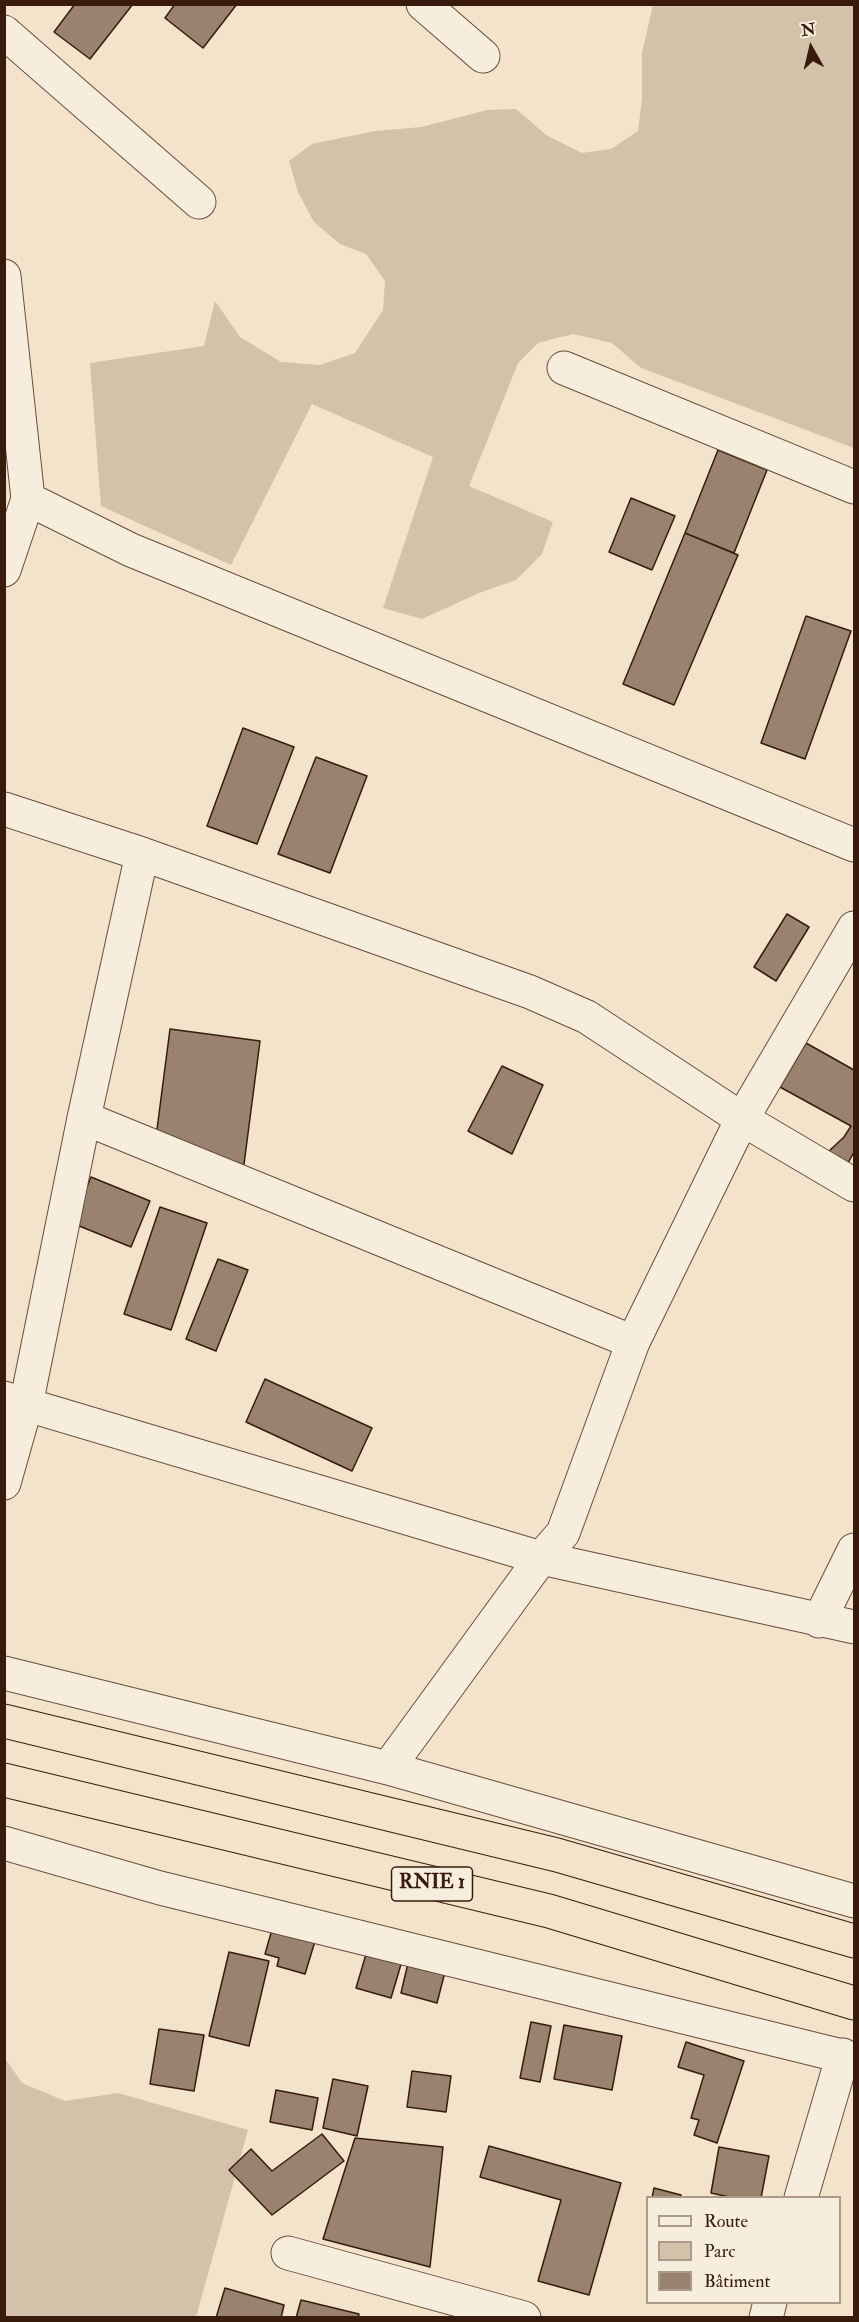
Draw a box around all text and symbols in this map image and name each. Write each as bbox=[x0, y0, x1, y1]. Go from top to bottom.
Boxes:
north arrow bbox=[781, 18, 841, 78]
text: N bbox=[800, 19, 817, 41]
road number: RNIE 1 bbox=[392, 1867, 472, 1901]
legend bbox=[646, 2196, 841, 2304]
text: Route bbox=[704, 2210, 748, 2233]
text: Parc bbox=[704, 2240, 735, 2263]
text: Bâtiment bbox=[704, 2270, 770, 2293]

